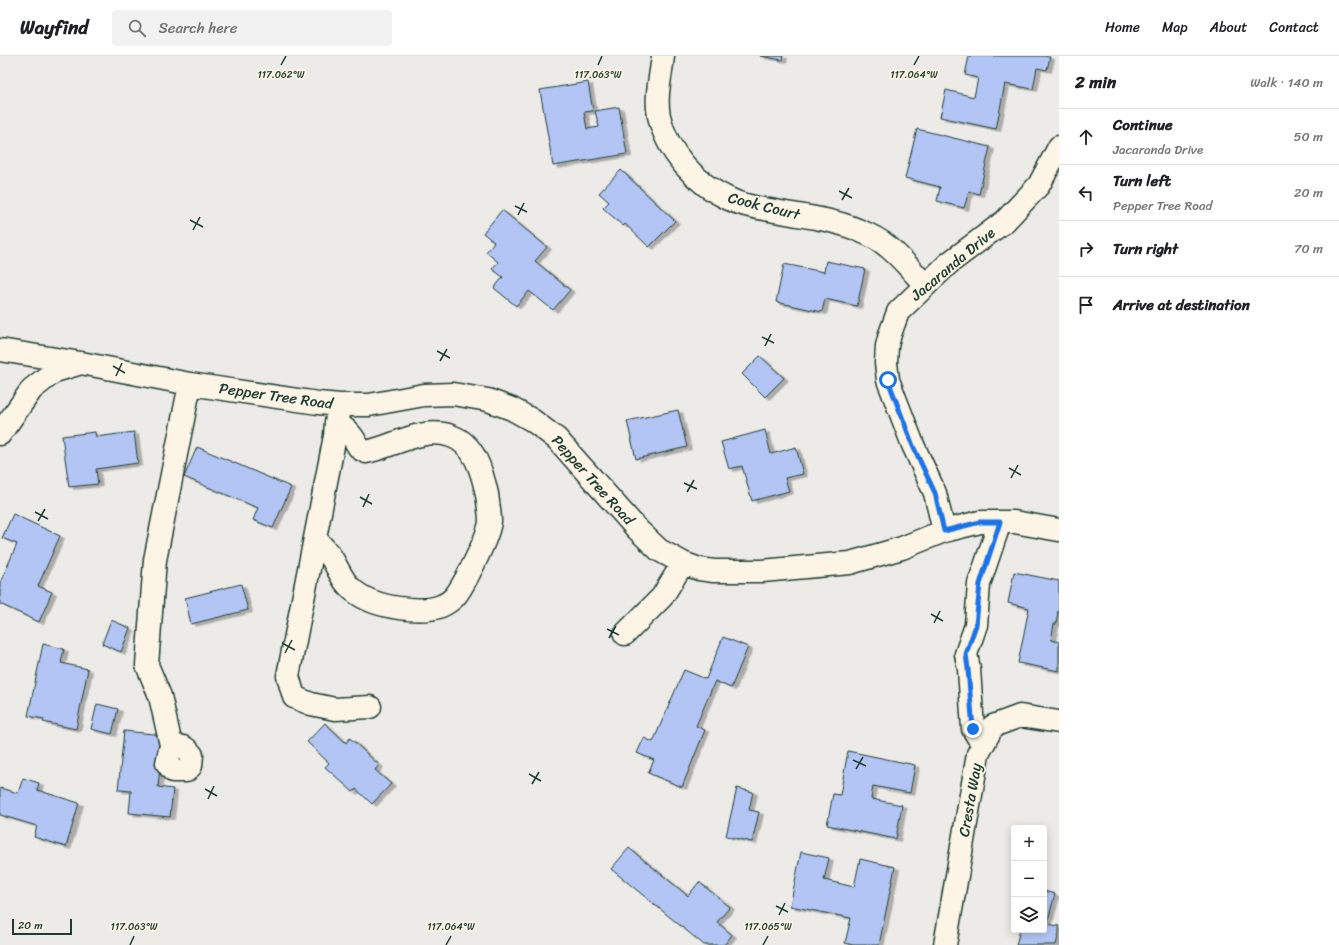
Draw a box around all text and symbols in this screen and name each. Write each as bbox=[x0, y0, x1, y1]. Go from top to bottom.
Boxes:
search box bbox=[112, 10, 392, 46]
text: Wayfind bbox=[20, 11, 88, 44]
text: Search here bbox=[158, 15, 237, 41]
text: Home bbox=[1105, 15, 1140, 40]
text: Map bbox=[1162, 15, 1188, 40]
text: About bbox=[1210, 15, 1247, 40]
text: Contact bbox=[1269, 15, 1319, 40]
icon: search bbox=[126, 17, 148, 39]
text: 117.062°W bbox=[257, 66, 305, 84]
text: 117.063°W bbox=[575, 66, 622, 84]
text: 117.064°W bbox=[890, 66, 938, 84]
text: 2 min bbox=[1075, 67, 1116, 97]
text: Walk · 140 m bbox=[1250, 71, 1323, 94]
text: Continue bbox=[1113, 112, 1173, 138]
text: 50 m bbox=[1293, 125, 1323, 148]
icon: ahead bbox=[1075, 126, 1097, 148]
text: Jacaranda Drive bbox=[1113, 138, 1203, 161]
text: Turn left bbox=[1113, 168, 1171, 194]
text: 20 m bbox=[1294, 181, 1323, 204]
icon: left bbox=[1075, 182, 1097, 204]
street label: Cook Court bbox=[725, 184, 804, 228]
text: Pepper Tree Road bbox=[1113, 194, 1212, 217]
street label: Jacaranda Drive bbox=[904, 221, 1001, 308]
text: Turn right bbox=[1113, 236, 1178, 262]
text: 70 m bbox=[1294, 237, 1323, 260]
icon: right bbox=[1075, 238, 1097, 260]
text: Arrive at destination bbox=[1113, 292, 1250, 318]
icon: arrive bbox=[1075, 294, 1097, 316]
route start bbox=[879, 371, 897, 389]
street label: Pepper Tree Road bbox=[217, 375, 336, 417]
street label: Pepper Tree Road bbox=[545, 429, 642, 532]
route end bbox=[964, 720, 982, 738]
street label: Cresta Way bbox=[951, 761, 989, 839]
map controls bbox=[1011, 825, 1047, 933]
button: + bbox=[1011, 825, 1047, 861]
button: − bbox=[1011, 861, 1047, 897]
button: layers bbox=[1011, 897, 1047, 933]
text: 20 m bbox=[18, 916, 43, 935]
scale bar bbox=[12, 917, 72, 936]
text: 117.063°W bbox=[111, 918, 158, 936]
text: 117.064°W bbox=[427, 918, 475, 936]
text: 117.065°W bbox=[744, 918, 792, 936]

